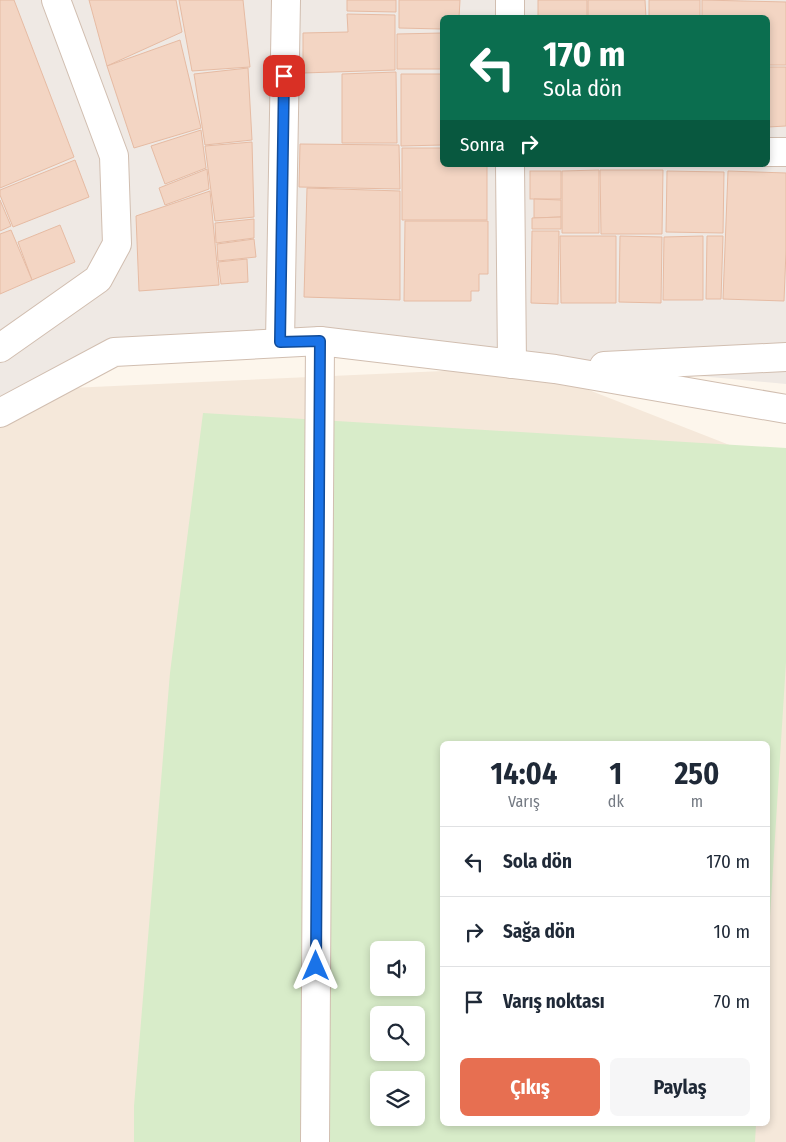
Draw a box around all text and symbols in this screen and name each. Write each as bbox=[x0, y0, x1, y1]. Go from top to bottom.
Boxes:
text: 170 m bbox=[543, 33, 626, 75]
icon: left bbox=[460, 35, 525, 100]
pin bbox=[263, 55, 305, 97]
icon: arrive bbox=[270, 62, 298, 90]
text: Sola dön bbox=[543, 75, 622, 102]
icon: right bbox=[515, 130, 543, 158]
text: Sonra bbox=[460, 133, 505, 156]
text: 14:04 bbox=[491, 756, 557, 792]
text: 1 bbox=[610, 756, 622, 792]
text: 250 bbox=[674, 756, 719, 792]
text: Varış bbox=[508, 792, 540, 811]
text: dk bbox=[608, 792, 624, 811]
text: m bbox=[691, 792, 703, 811]
icon: left bbox=[460, 848, 488, 876]
text: Sola dön bbox=[503, 850, 572, 873]
text: 170 m bbox=[706, 850, 750, 873]
icon: right bbox=[460, 918, 488, 946]
text: Sağa dön bbox=[503, 920, 575, 943]
text: 10 m bbox=[714, 920, 750, 943]
position arrow bbox=[289, 939, 341, 991]
map controls bbox=[370, 941, 425, 1126]
button: sound bbox=[370, 941, 425, 996]
icon: arrive bbox=[460, 988, 488, 1016]
text: Varış noktası bbox=[503, 990, 605, 1013]
text: 70 m bbox=[714, 990, 750, 1013]
button: search bbox=[370, 1006, 425, 1061]
button: Çıkış bbox=[460, 1058, 600, 1116]
button: Paylaş bbox=[610, 1058, 750, 1116]
button: layers bbox=[370, 1071, 425, 1126]

